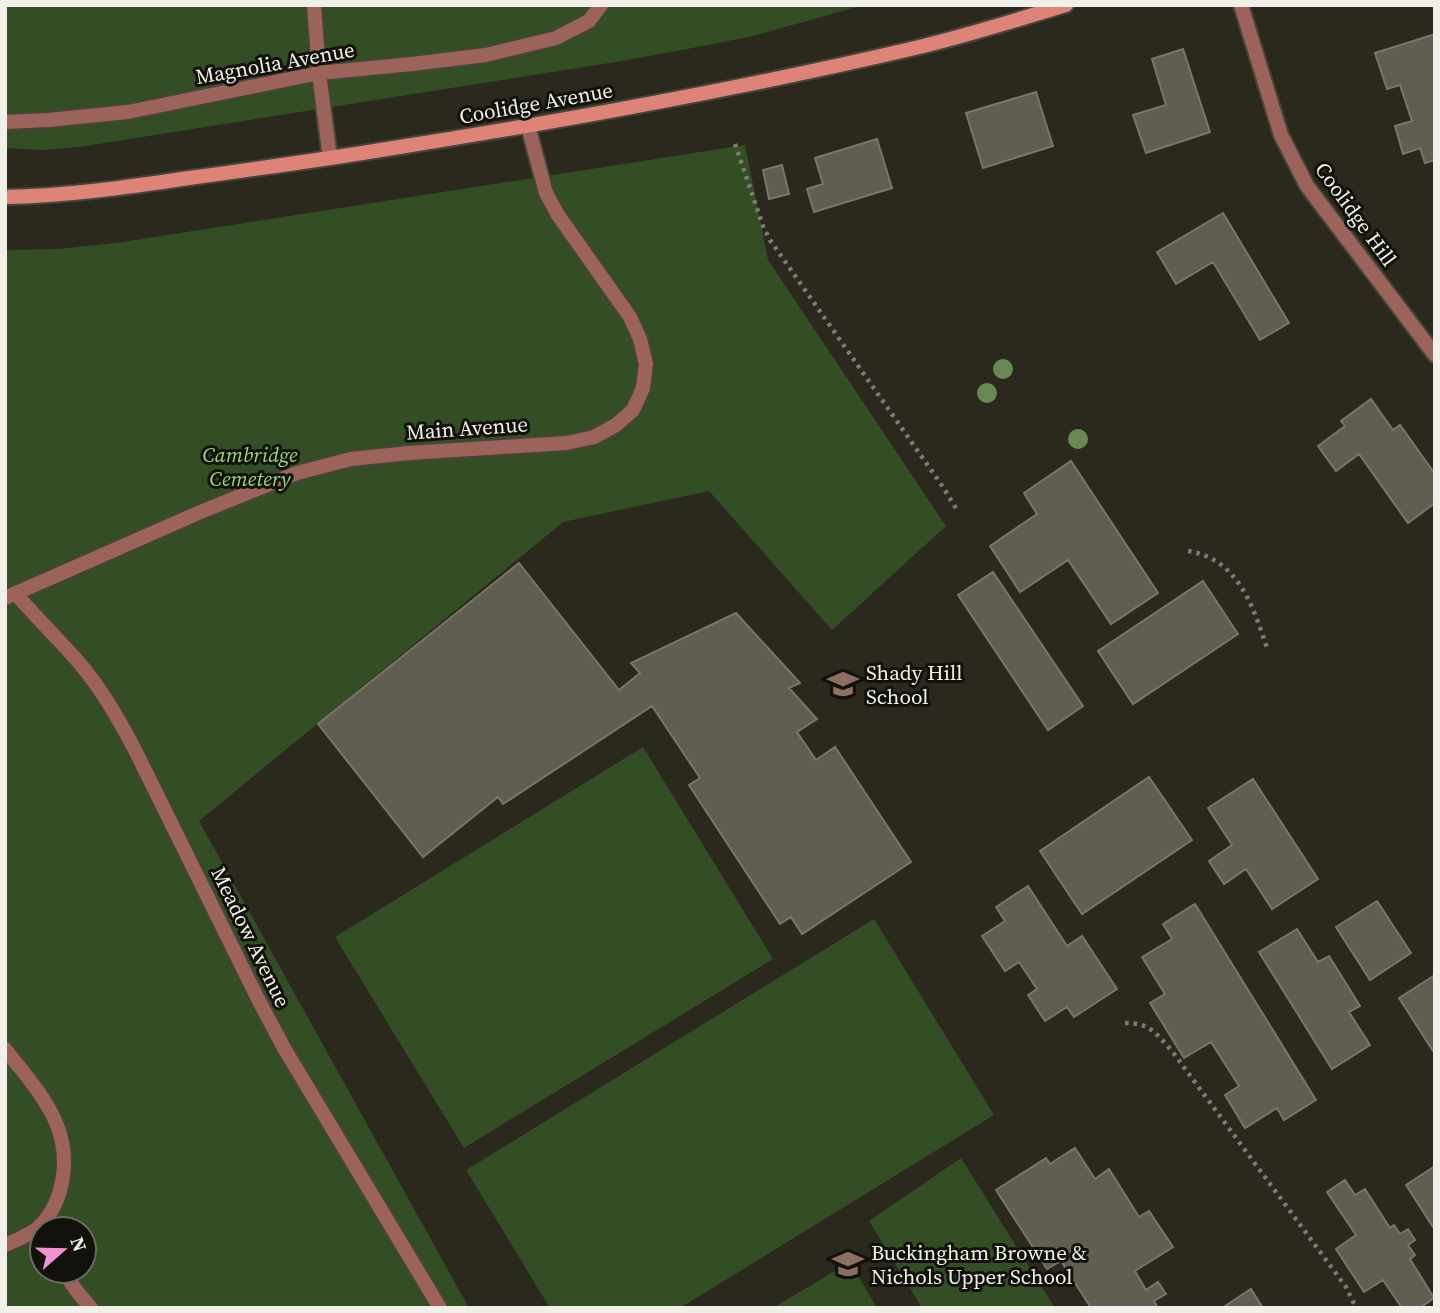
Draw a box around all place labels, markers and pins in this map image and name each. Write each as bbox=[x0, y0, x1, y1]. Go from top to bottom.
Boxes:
place label: Shady Hill School bbox=[866, 658, 963, 711]
school or university icon: Shady Hill School bbox=[826, 667, 860, 701]
place label: Buckingham Browne & Nichols Upper School bbox=[871, 1238, 1087, 1291]
school or university icon: Buckingham Browne & Nichols Upper School bbox=[831, 1247, 865, 1281]

